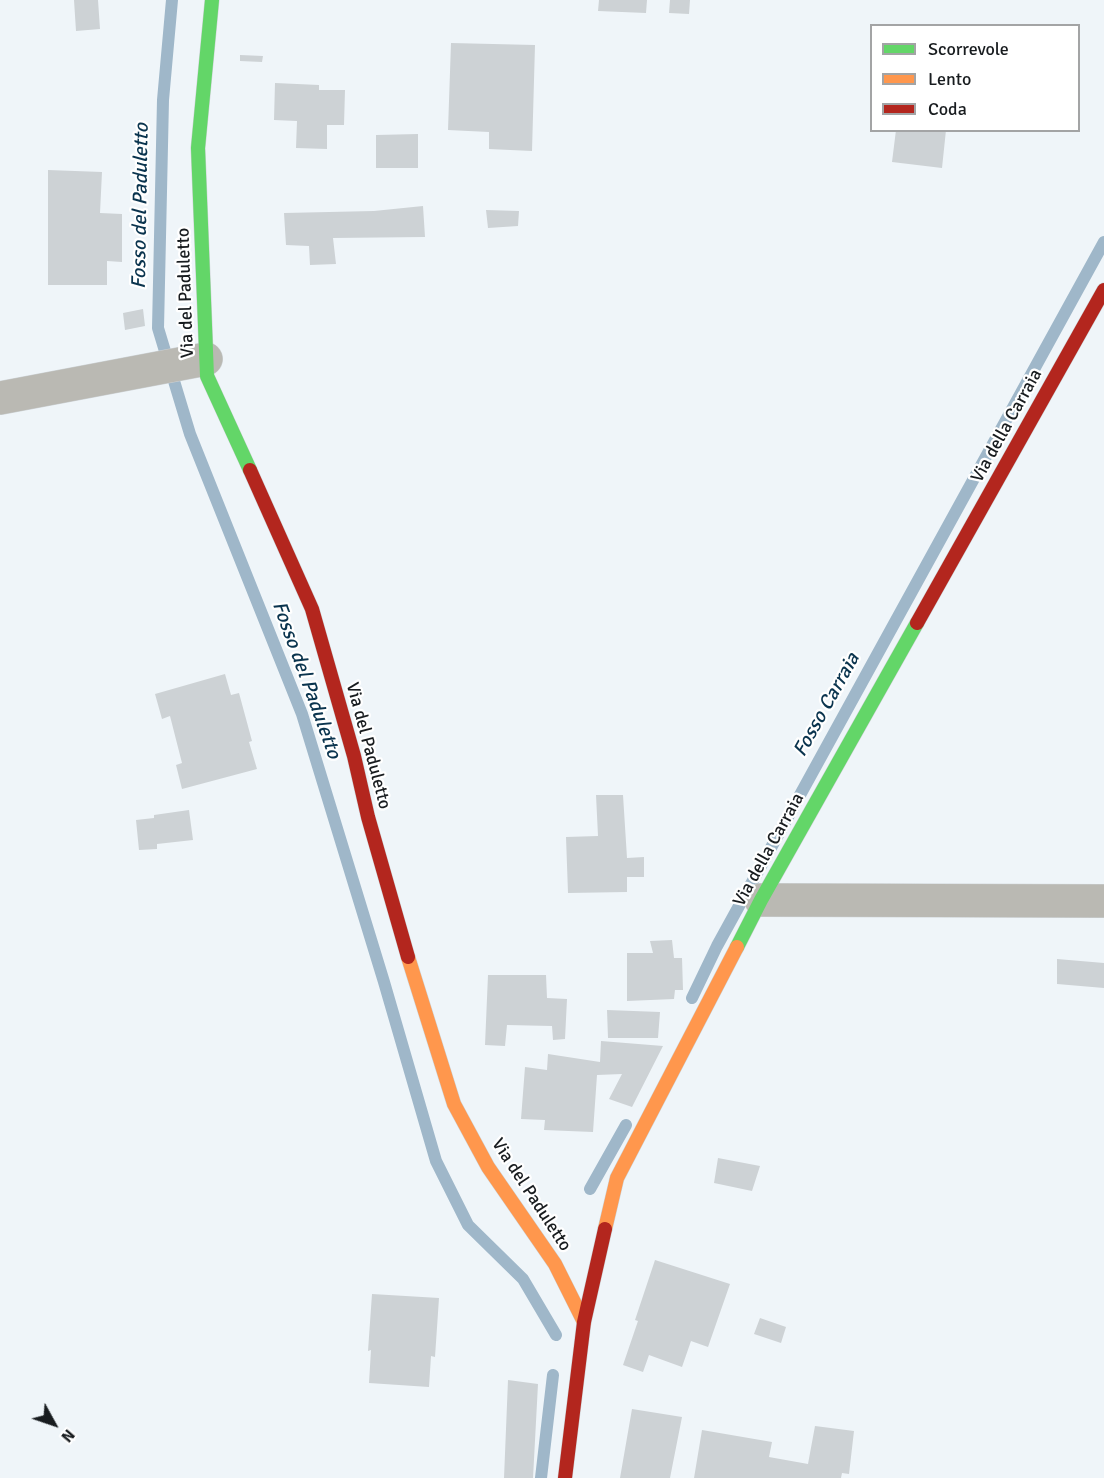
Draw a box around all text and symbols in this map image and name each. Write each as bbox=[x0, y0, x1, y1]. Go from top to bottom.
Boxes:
legend bbox=[870, 24, 1080, 132]
text: Scorrevole bbox=[928, 38, 1009, 60]
text: Lento bbox=[928, 68, 971, 90]
text: Coda bbox=[928, 98, 967, 120]
water label: Fosso del Paduletto bbox=[128, 123, 154, 289]
street label: Via del Paduletto bbox=[173, 228, 199, 358]
street label: Via della Carraia bbox=[967, 365, 1047, 487]
water label: Fosso del Paduletto bbox=[266, 598, 346, 762]
water label: Fosso Carraia bbox=[789, 649, 865, 761]
street label: Via del Paduletto bbox=[341, 680, 395, 812]
street label: Via della Carraia bbox=[729, 789, 809, 911]
street label: Via del Paduletto bbox=[486, 1134, 576, 1256]
north arrow bbox=[24, 1394, 84, 1454]
text: N bbox=[57, 1425, 79, 1446]

